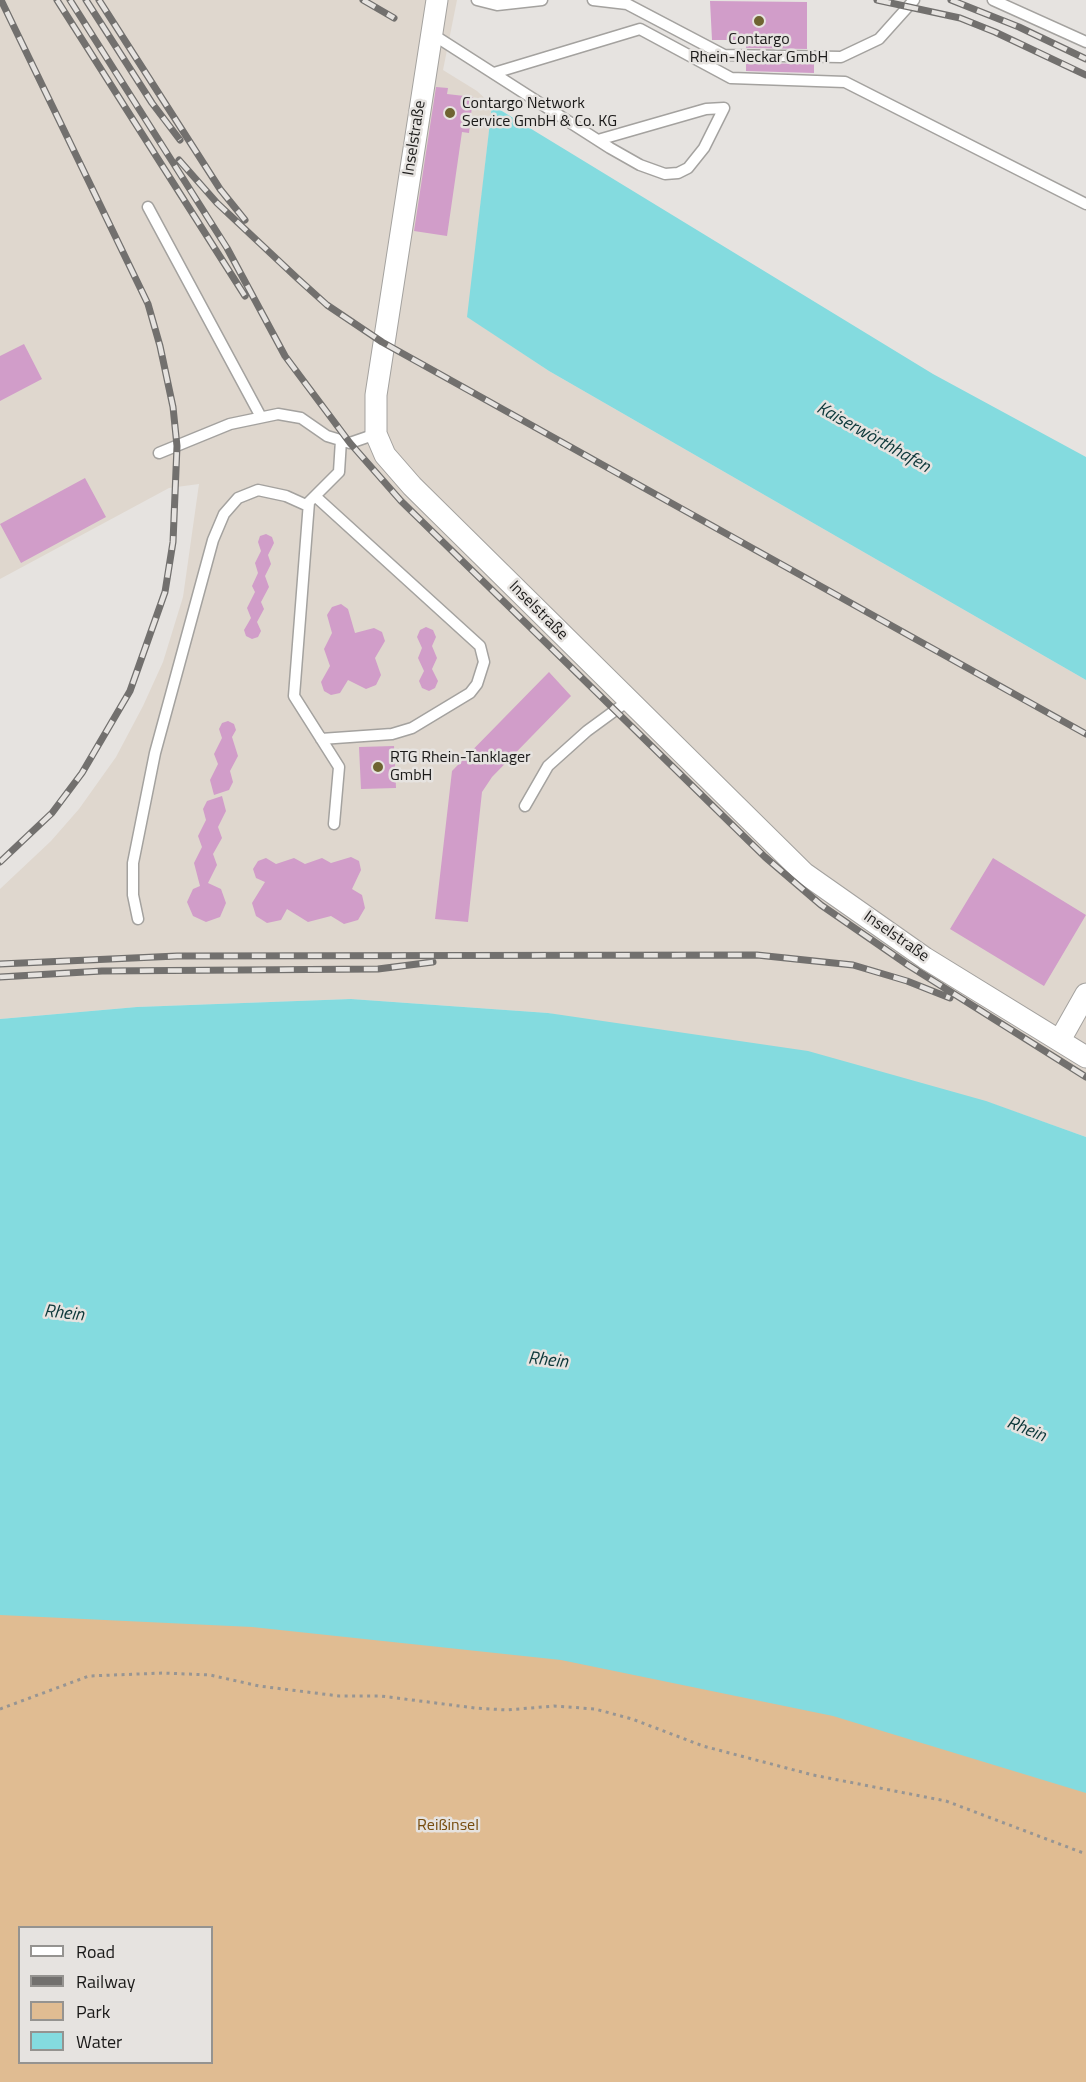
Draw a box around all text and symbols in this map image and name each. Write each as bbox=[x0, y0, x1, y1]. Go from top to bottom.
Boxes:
marker: Contargo Rhein-Neckar GmbH bbox=[752, 14, 766, 28]
place label: Contargo Rhein-Neckar GmbH bbox=[690, 30, 828, 68]
place label: Contargo Network Service GmbH & Co. KG bbox=[462, 94, 617, 132]
street label: Inselstraße bbox=[400, 99, 430, 177]
marker: Contargo Network Service GmbH & Co. KG bbox=[443, 106, 457, 120]
water label: Kaiserwörthhafen bbox=[812, 398, 934, 478]
street label: Inselstraße bbox=[504, 577, 572, 645]
place label: RTG Rhein-Tanklager GmbH bbox=[390, 748, 531, 786]
marker: RTG Rhein-Tanklager GmbH bbox=[371, 760, 385, 774]
street label: Inselstraße bbox=[860, 907, 932, 967]
water label: Rhein bbox=[43, 1301, 85, 1327]
water label: Rhein bbox=[527, 1348, 569, 1374]
water label: Rhein bbox=[1003, 1412, 1049, 1448]
park label: Reißinsel bbox=[417, 1816, 479, 1836]
legend bbox=[18, 1926, 213, 2064]
text: Road bbox=[76, 1938, 115, 1965]
text: Railway bbox=[76, 1968, 135, 1995]
text: Park bbox=[76, 1998, 110, 2025]
text: Water bbox=[76, 2028, 122, 2055]

